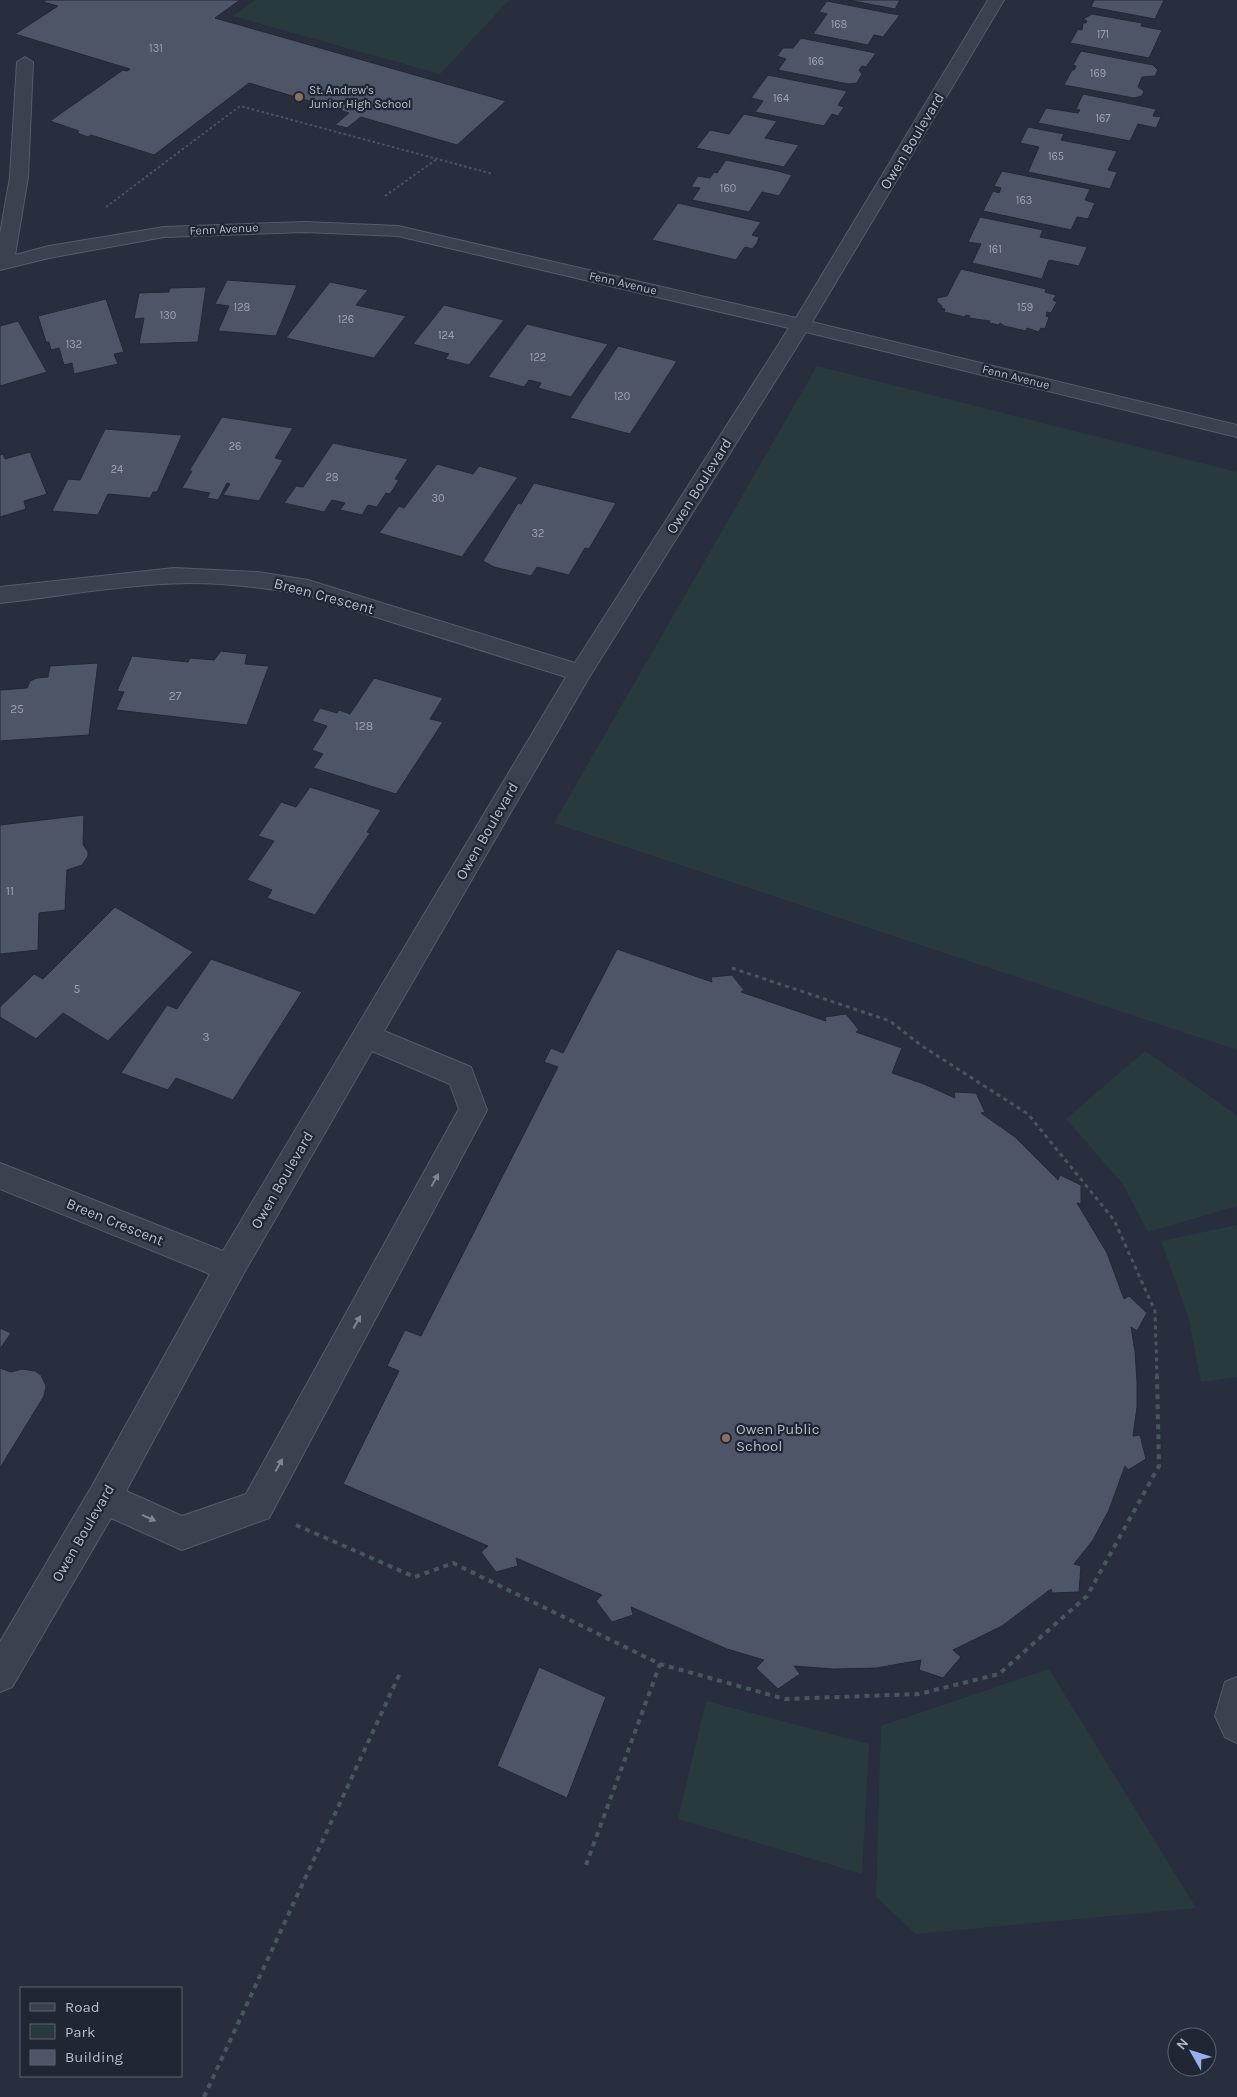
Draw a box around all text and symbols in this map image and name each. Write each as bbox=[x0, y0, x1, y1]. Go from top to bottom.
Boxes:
house number: 168 bbox=[831, 18, 848, 31]
house number: 171 bbox=[1097, 28, 1109, 41]
house number: 131 bbox=[149, 42, 163, 55]
house number: 166 bbox=[808, 55, 824, 68]
house number: 169 bbox=[1090, 67, 1106, 80]
place label: St. Andrew's Junior High School bbox=[309, 83, 411, 111]
street label: Owen Boulevard bbox=[876, 89, 948, 193]
marker: St. Andrew's Junior High School bbox=[293, 91, 305, 103]
house number: 164 bbox=[773, 92, 789, 105]
house number: 167 bbox=[1095, 112, 1111, 125]
house number: 165 bbox=[1048, 150, 1064, 163]
house number: 160 bbox=[720, 182, 736, 195]
house number: 163 bbox=[1016, 194, 1032, 207]
street label: Fenn Avenue bbox=[189, 220, 259, 238]
house number: 161 bbox=[988, 243, 1002, 256]
street label: Fenn Avenue bbox=[588, 268, 658, 298]
house number: 128 bbox=[234, 301, 251, 314]
house number: 159 bbox=[1017, 301, 1033, 314]
house number: 130 bbox=[160, 309, 176, 322]
house number: 126 bbox=[338, 313, 354, 326]
house number: 124 bbox=[438, 329, 454, 342]
house number: 132 bbox=[66, 338, 82, 351]
house number: 122 bbox=[530, 351, 546, 364]
street label: Fenn Avenue bbox=[981, 362, 1051, 392]
house number: 120 bbox=[614, 390, 630, 403]
street label: Owen Boulevard bbox=[662, 435, 736, 537]
house number: 26 bbox=[229, 440, 241, 453]
house number: 24 bbox=[111, 463, 123, 476]
house number: 28 bbox=[325, 471, 339, 484]
house number: 30 bbox=[431, 492, 445, 505]
house number: 32 bbox=[532, 527, 544, 540]
street label: Breen Crescent bbox=[272, 574, 376, 618]
house number: 27 bbox=[169, 689, 182, 703]
house number: 25 bbox=[10, 702, 24, 716]
house number: 128 bbox=[355, 719, 373, 733]
street label: Owen Boulevard bbox=[452, 779, 522, 883]
house number: 11 bbox=[6, 884, 14, 898]
house number: 5 bbox=[74, 982, 81, 996]
house number: 3 bbox=[202, 1030, 210, 1044]
street label: Owen Boulevard bbox=[247, 1128, 317, 1232]
one-way arrow bbox=[431, 1172, 439, 1187]
street label: Breen Crescent bbox=[64, 1194, 166, 1250]
one-way arrow bbox=[353, 1316, 362, 1329]
place label: Owen Public School bbox=[736, 1420, 820, 1455]
marker: Owen Public School bbox=[720, 1432, 732, 1444]
one-way arrow bbox=[275, 1458, 284, 1472]
street label: Owen Boulevard bbox=[48, 1481, 118, 1585]
one-way arrow bbox=[142, 1515, 156, 1523]
legend bbox=[20, 1987, 182, 2077]
text: Road bbox=[65, 1998, 100, 2016]
text: Park bbox=[65, 2023, 95, 2041]
north arrow bbox=[1167, 2027, 1217, 2077]
text: N bbox=[1173, 2035, 1192, 2053]
text: Building bbox=[65, 2048, 123, 2066]

